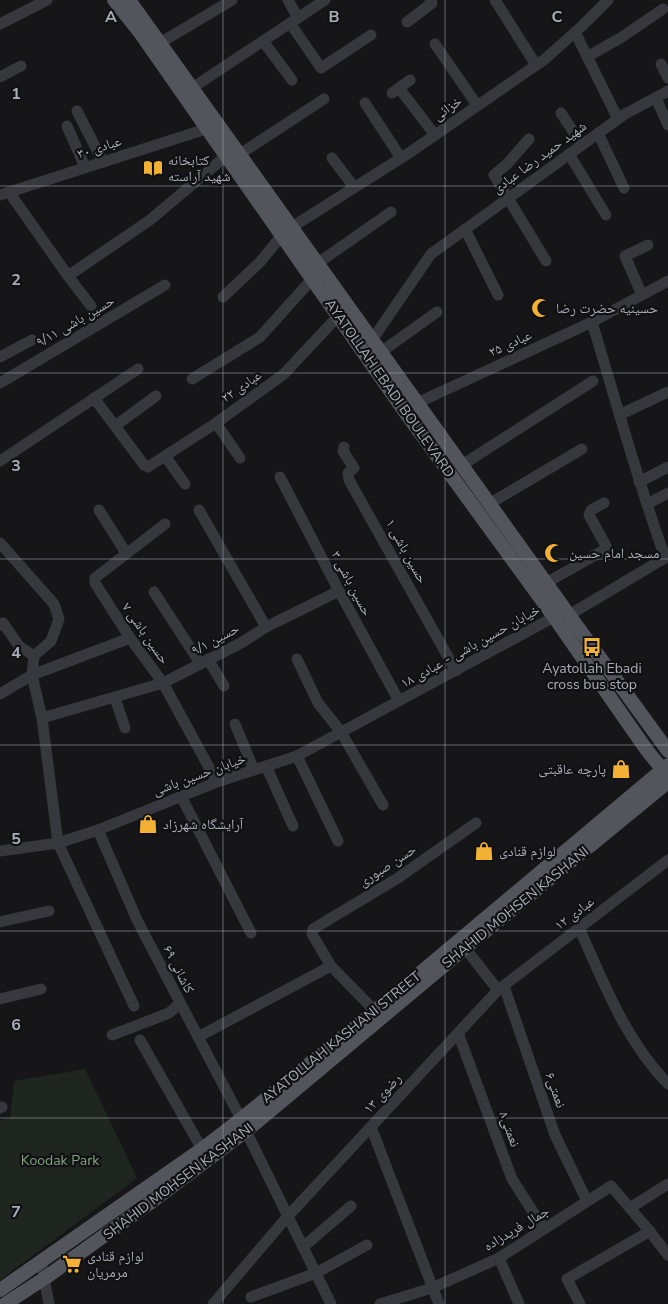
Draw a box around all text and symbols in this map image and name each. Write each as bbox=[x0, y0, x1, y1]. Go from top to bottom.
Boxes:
text: A bbox=[105, 6, 117, 28]
text: B bbox=[328, 6, 340, 28]
text: C bbox=[552, 6, 563, 28]
text: 1 bbox=[11, 83, 21, 105]
street label: خزائی bbox=[429, 92, 466, 125]
street label: شهید حمید رضا عبادی bbox=[488, 117, 590, 198]
street label: عبادی ۳۰ bbox=[75, 131, 124, 164]
place label: کتابخانه شهید آراسته bbox=[168, 151, 230, 186]
library icon: کتابخانه شهید آراسته bbox=[142, 157, 164, 179]
text: 2 bbox=[11, 269, 21, 291]
street label: حسین باشی ۹/۱۱ bbox=[33, 291, 118, 352]
street label: AYATOLLAH EBADI BOULEVARD bbox=[320, 295, 459, 481]
mosque icon: حسینیه حضرت رضا bbox=[530, 297, 552, 319]
place label: حسینیه حضرت رضا bbox=[556, 299, 658, 318]
street label: عبادی ۲۵ bbox=[486, 325, 535, 362]
street label: عبادی ۲۲ bbox=[217, 366, 265, 407]
text: 3 bbox=[11, 455, 21, 477]
street label: حسین باشی ۱ bbox=[381, 516, 432, 587]
mosque icon: مسجد امام حسین bbox=[543, 542, 565, 564]
place label: مسجد امام حسین bbox=[569, 544, 659, 563]
street label: حسین باشی ۳ bbox=[326, 547, 377, 619]
street label: حسین باشی ۷ bbox=[117, 599, 174, 668]
street label: خیابان حسین باشی - عبادی ۱۸ bbox=[397, 600, 543, 693]
street label: حسین ۹/۱ bbox=[188, 619, 243, 660]
bus stop icon: Ayatollah Ebadi cross bus stop bbox=[581, 636, 603, 658]
text: 4 bbox=[11, 642, 21, 664]
place label: Ayatollah Ebadi cross bus stop bbox=[542, 659, 642, 694]
street label: خیابان حسین باشی bbox=[150, 749, 249, 800]
shop icon: پارچه عاقبتی bbox=[610, 758, 632, 780]
place label: پارچه عاقبتی bbox=[538, 760, 606, 779]
shop icon: آرایشگاه شهرزاد bbox=[137, 813, 159, 835]
place label: آرایشگاه شهرزاد bbox=[163, 815, 244, 834]
text: 5 bbox=[11, 828, 21, 850]
street label: حسن صبوری bbox=[355, 840, 420, 891]
shop icon: لوازم قنادی bbox=[473, 840, 495, 862]
street label: SHAHID MOHSEN KASHANI bbox=[438, 842, 593, 973]
place label: لوازم قنادی bbox=[499, 842, 556, 861]
street label: عبادی ۱۲ bbox=[550, 892, 598, 935]
street label: کاشانی ۶۹ bbox=[158, 942, 199, 997]
street label: AYATOLLAH KASHANI STREET bbox=[258, 967, 425, 1108]
text: 6 bbox=[11, 1014, 21, 1036]
street label: رضوی ۱۳ bbox=[359, 1069, 406, 1117]
street label: نعمتی۶ bbox=[541, 1070, 570, 1111]
street label: نعمتی۸ bbox=[494, 1109, 525, 1150]
street label: SHAHID MOHSEN KASHANI bbox=[99, 1119, 257, 1244]
park label: Koodak Park bbox=[21, 1151, 100, 1170]
text: 7 bbox=[11, 1201, 21, 1223]
street label: جمال فریدزاده bbox=[480, 1201, 553, 1255]
place label: لوازم قنادی مرمریان bbox=[87, 1247, 144, 1282]
supermarket icon: لوازم قنادی مرمریان bbox=[61, 1253, 83, 1275]

